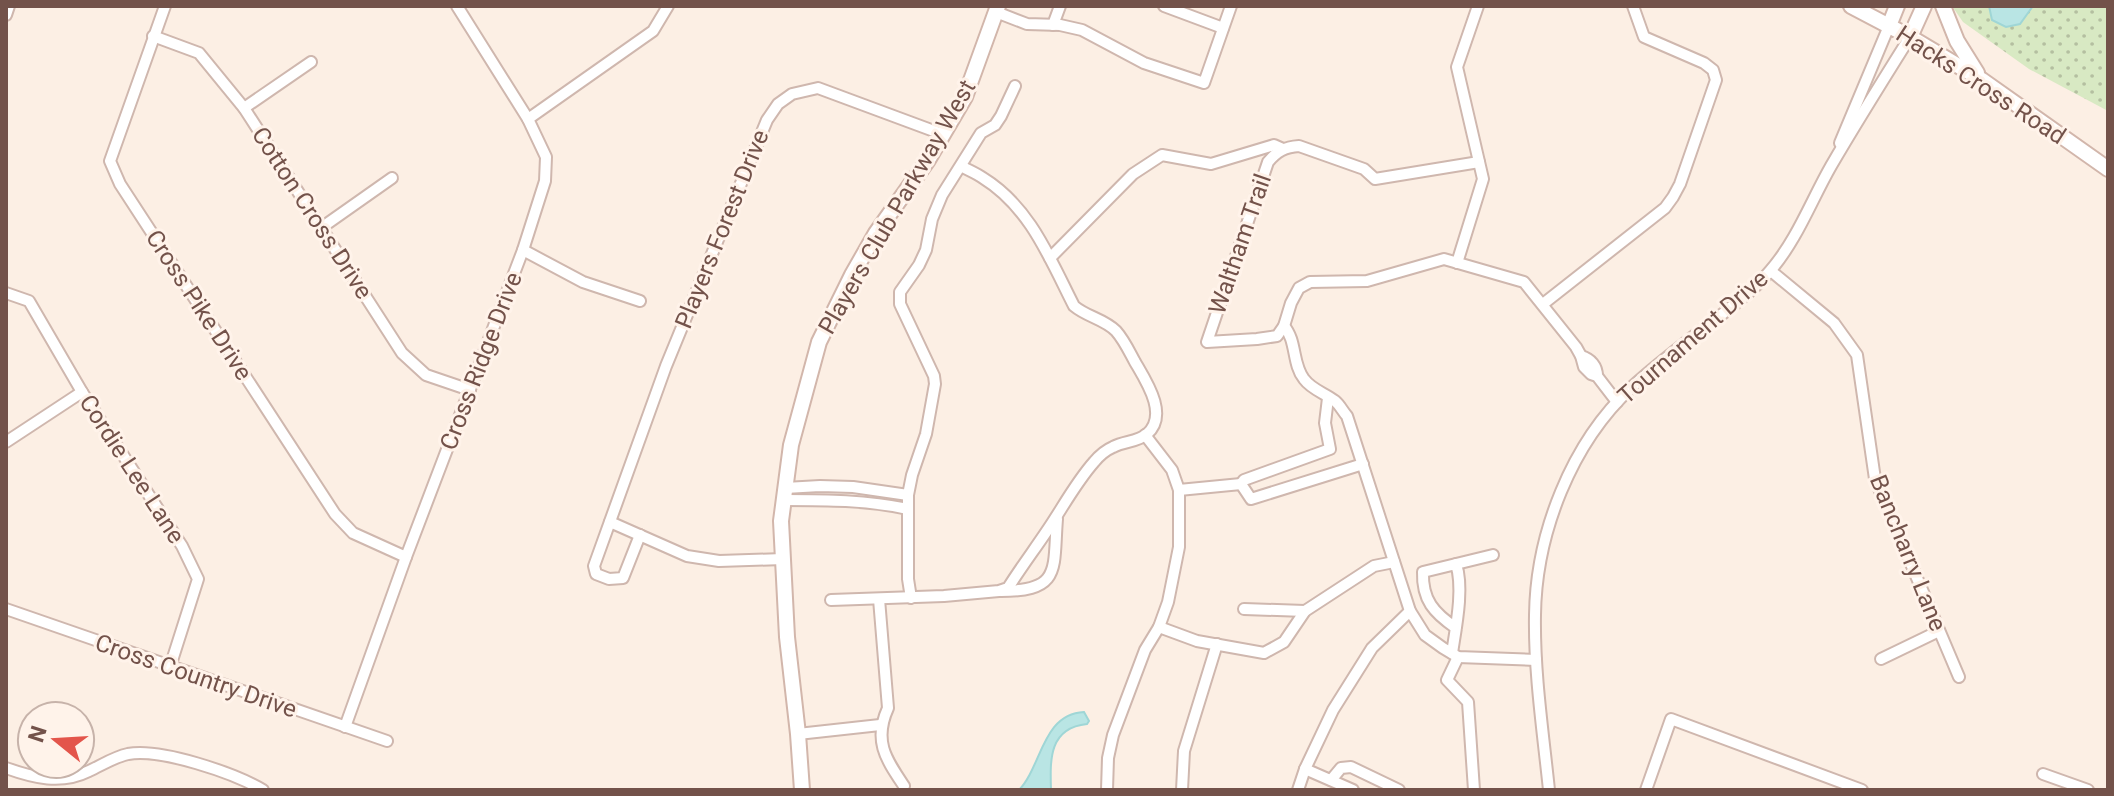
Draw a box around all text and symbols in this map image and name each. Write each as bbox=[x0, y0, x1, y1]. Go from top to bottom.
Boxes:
street label: Hacks Cross Road bbox=[1891, 20, 2071, 150]
street label: Players Club Parkway West bbox=[813, 75, 981, 339]
street label: Cotton Cross Drive bbox=[246, 122, 378, 304]
street label: Players Forest Drive bbox=[669, 126, 775, 332]
street label: Waltham Trail bbox=[1203, 170, 1277, 318]
street label: Cross Pike Drive bbox=[140, 225, 258, 385]
street label: Tournament Drive bbox=[1612, 264, 1774, 410]
street label: Cross Ridge Drive bbox=[434, 268, 528, 454]
street label: Cordie Lee Lane bbox=[74, 389, 190, 549]
street label: Bancharry Lane bbox=[1864, 471, 1952, 635]
street label: Cross Country Drive bbox=[92, 628, 300, 724]
north arrow bbox=[16, 700, 96, 780]
text: N bbox=[23, 723, 52, 745]

